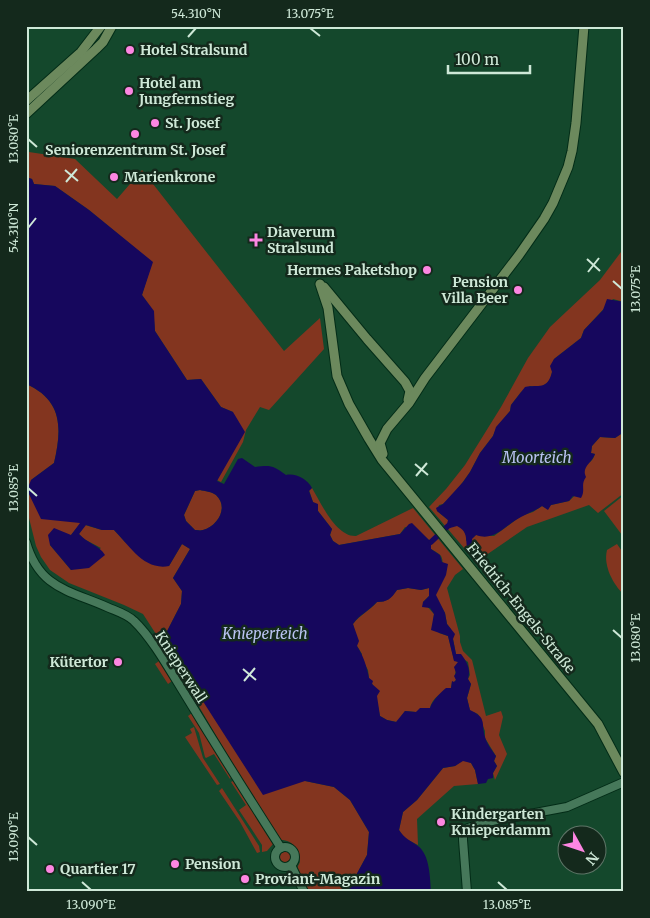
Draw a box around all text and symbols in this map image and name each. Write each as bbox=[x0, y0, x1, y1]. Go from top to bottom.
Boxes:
text: 54.310°N bbox=[171, 6, 222, 21]
text: 13.075°E bbox=[286, 6, 334, 21]
place label: Hotel Stralsund bbox=[140, 41, 248, 59]
scale bar bbox=[448, 42, 530, 74]
marker: Hotel Stralsund bbox=[124, 44, 136, 56]
text: 100 m bbox=[455, 50, 499, 69]
place label: Hotel am Jungfernstieg bbox=[138, 74, 234, 108]
marker: Hotel am Jungfernstieg bbox=[123, 85, 135, 97]
text: 13.080°E bbox=[6, 114, 21, 164]
place label: St. Josef bbox=[165, 114, 220, 132]
marker: St. Josef bbox=[149, 117, 161, 129]
marker: Seniorenzentrum St. Josef bbox=[129, 128, 141, 140]
place label: Seniorenzentrum St. Josef bbox=[45, 141, 225, 159]
place label: Marienkrone bbox=[124, 168, 216, 186]
marker: Marienkrone bbox=[108, 171, 120, 183]
text: 54.310°N bbox=[6, 202, 21, 253]
place label: Diaverum Stralsund bbox=[267, 223, 335, 257]
marker: Diaverum Stralsund bbox=[249, 233, 263, 247]
place label: Hermes Paketshop bbox=[287, 261, 417, 279]
marker: Hermes Paketshop bbox=[421, 264, 433, 276]
text: 13.075°E bbox=[628, 265, 643, 313]
place label: Pension Villa Beer bbox=[441, 273, 508, 307]
marker: Pension Villa Beer bbox=[512, 284, 524, 296]
water label: Moorteich bbox=[501, 448, 572, 467]
text: 13.085°E bbox=[6, 464, 21, 512]
street label: Friedrich-Engels-Straße bbox=[463, 539, 579, 677]
text: 13.080°E bbox=[628, 613, 643, 663]
water label: Knieperteich bbox=[221, 624, 308, 643]
street label: Knieperwall bbox=[151, 628, 211, 707]
place label: Kütertor bbox=[49, 653, 108, 671]
marker: Kütertor bbox=[112, 656, 124, 668]
place label: Kindergarten Knieperdamm bbox=[451, 805, 551, 839]
text: 13.090°E bbox=[6, 812, 21, 862]
marker: Kindergarten Knieperdamm bbox=[435, 816, 447, 828]
north arrow bbox=[558, 826, 608, 876]
text: N bbox=[582, 848, 602, 868]
place label: Pension bbox=[185, 855, 241, 873]
marker: Pension bbox=[169, 858, 181, 870]
place label: Quartier 17 bbox=[60, 860, 136, 878]
marker: Quartier 17 bbox=[44, 863, 56, 875]
place label: Proviant-Magazin bbox=[255, 870, 381, 888]
marker: Proviant-Magazin bbox=[239, 873, 251, 885]
text: 13.090°E bbox=[66, 897, 116, 912]
text: 13.085°E bbox=[483, 897, 531, 912]

